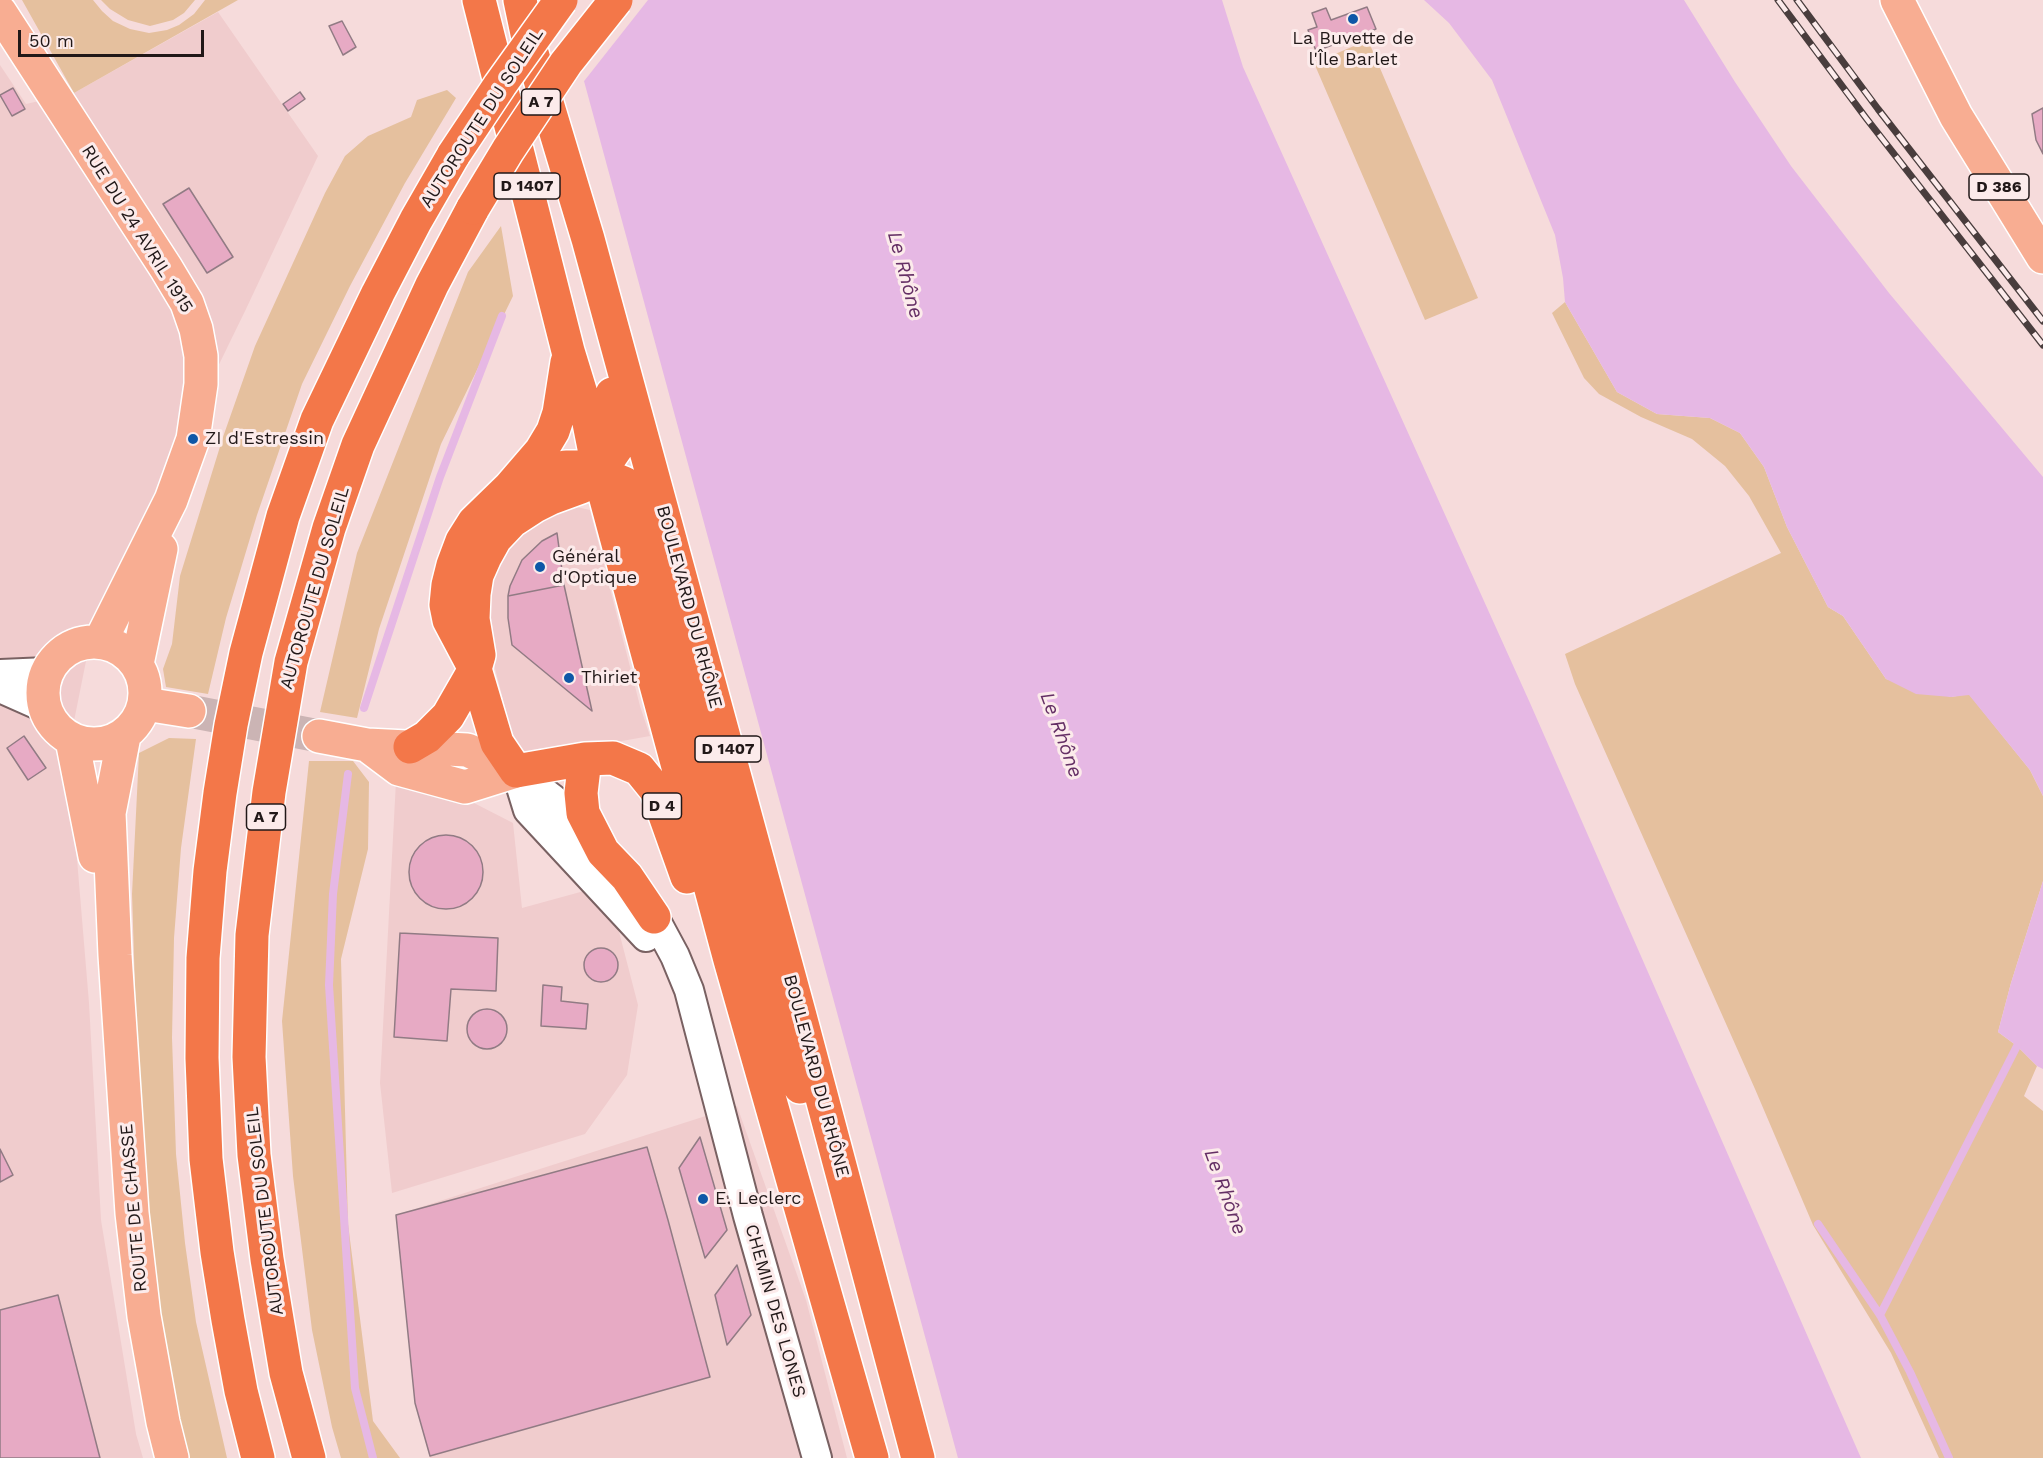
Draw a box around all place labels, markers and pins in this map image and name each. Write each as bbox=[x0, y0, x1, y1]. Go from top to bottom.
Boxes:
marker: La Buvette de l'Île Barlet bbox=[1346, 12, 1360, 26]
place label: La Buvette de l'Île Barlet bbox=[1292, 28, 1414, 70]
place label: ZI d'Estressin bbox=[205, 428, 324, 450]
marker: ZI d'Estressin bbox=[186, 432, 200, 446]
place label: Général d'Optique bbox=[552, 546, 637, 588]
marker: Général d'Optique bbox=[533, 560, 547, 574]
place label: Thiriet bbox=[581, 667, 637, 689]
marker: Thiriet bbox=[562, 671, 576, 685]
place label: E. Leclerc bbox=[715, 1188, 801, 1210]
marker: E. Leclerc bbox=[696, 1192, 710, 1206]

